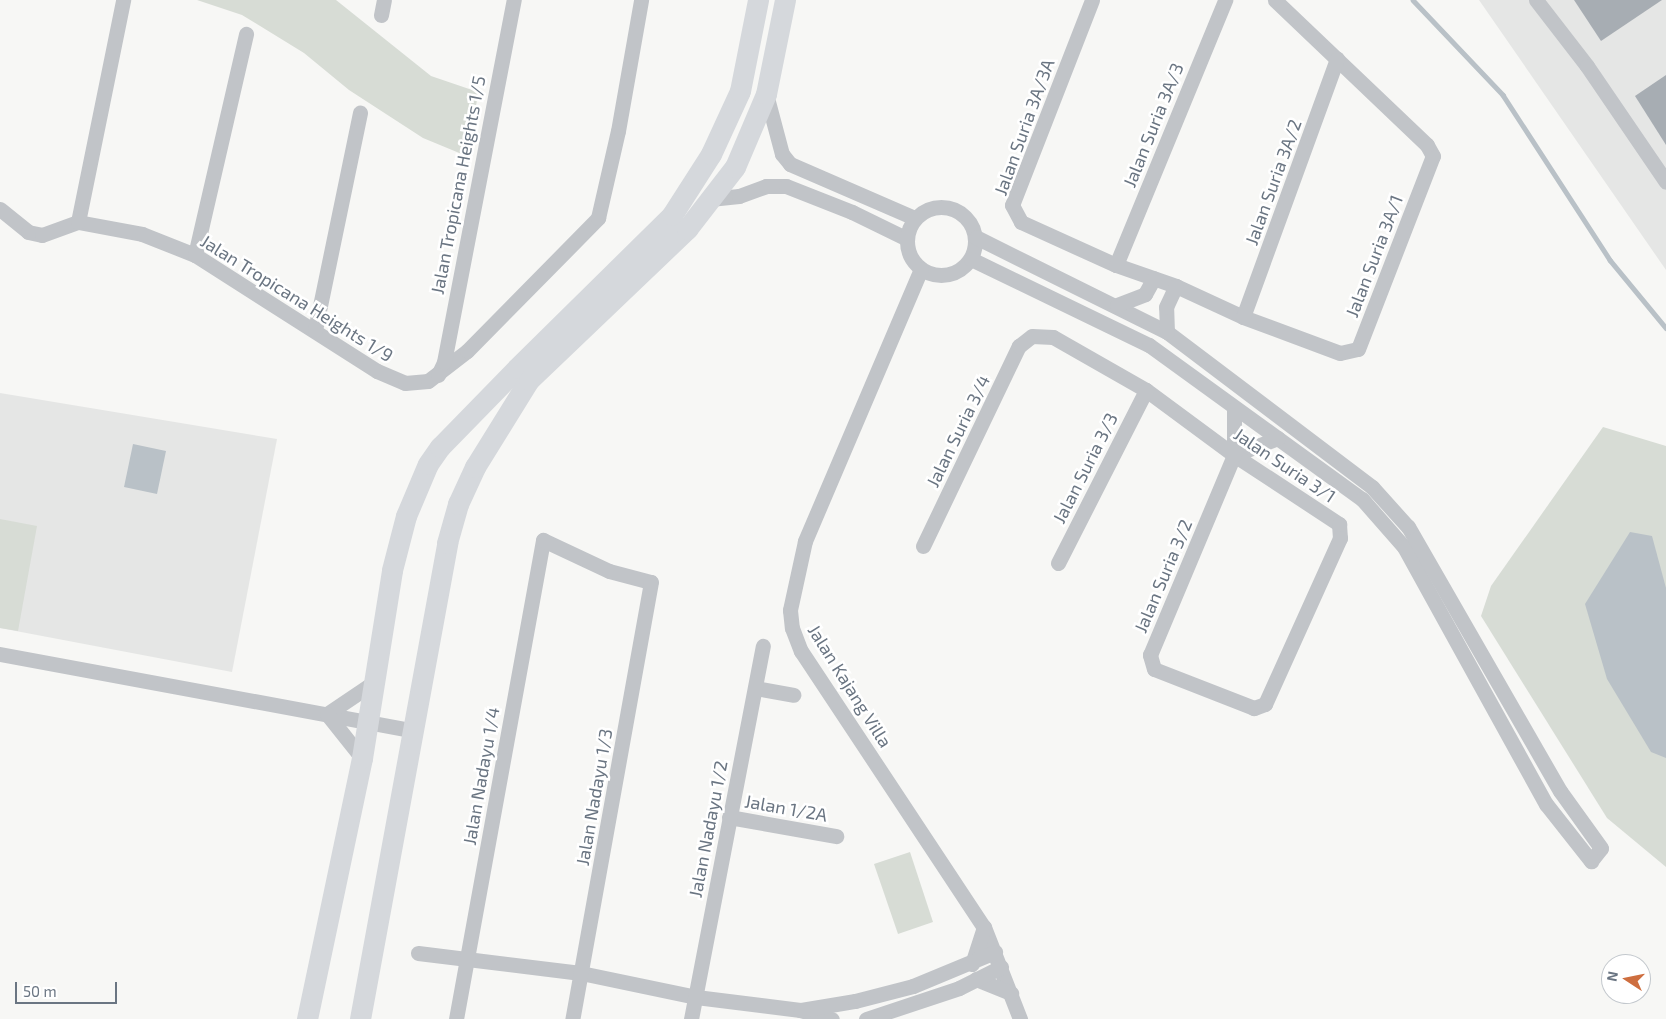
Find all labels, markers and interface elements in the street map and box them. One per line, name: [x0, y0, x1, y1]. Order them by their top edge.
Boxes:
street label: Jalan Suria 3A/3A: [989, 56, 1059, 198]
street label: Jalan Suria 3A/3: [1118, 60, 1188, 190]
street label: Jalan Tropicana Heights 1/5: [426, 74, 490, 296]
street label: Jalan Suria 3A/2: [1240, 116, 1306, 248]
street label: Jalan Suria 3A/1: [1341, 192, 1407, 320]
street label: Jalan Tropicana Heights 1/9: [197, 230, 397, 366]
street label: Jalan Suria 3/4: [922, 371, 994, 491]
street label: Jalan Suria 3/3: [1048, 409, 1122, 527]
street label: Jalan Suria 3/1: [1230, 423, 1340, 507]
street label: Jalan Suria 3/2: [1129, 516, 1197, 636]
street label: Jalan Kajang Villa: [803, 620, 897, 752]
street label: Jalan Nadayu 1/4: [458, 705, 504, 847]
street label: Jalan Nadayu 1/3: [571, 727, 617, 867]
street label: Jalan Nadayu 1/2: [684, 759, 732, 899]
street label: Jalan 1/2A: [743, 790, 829, 826]
north arrow: [1601, 954, 1651, 1004]
text: N: [1602, 970, 1621, 983]
scale bar: [18, 972, 120, 1004]
text: 50 m: [23, 982, 57, 1000]

